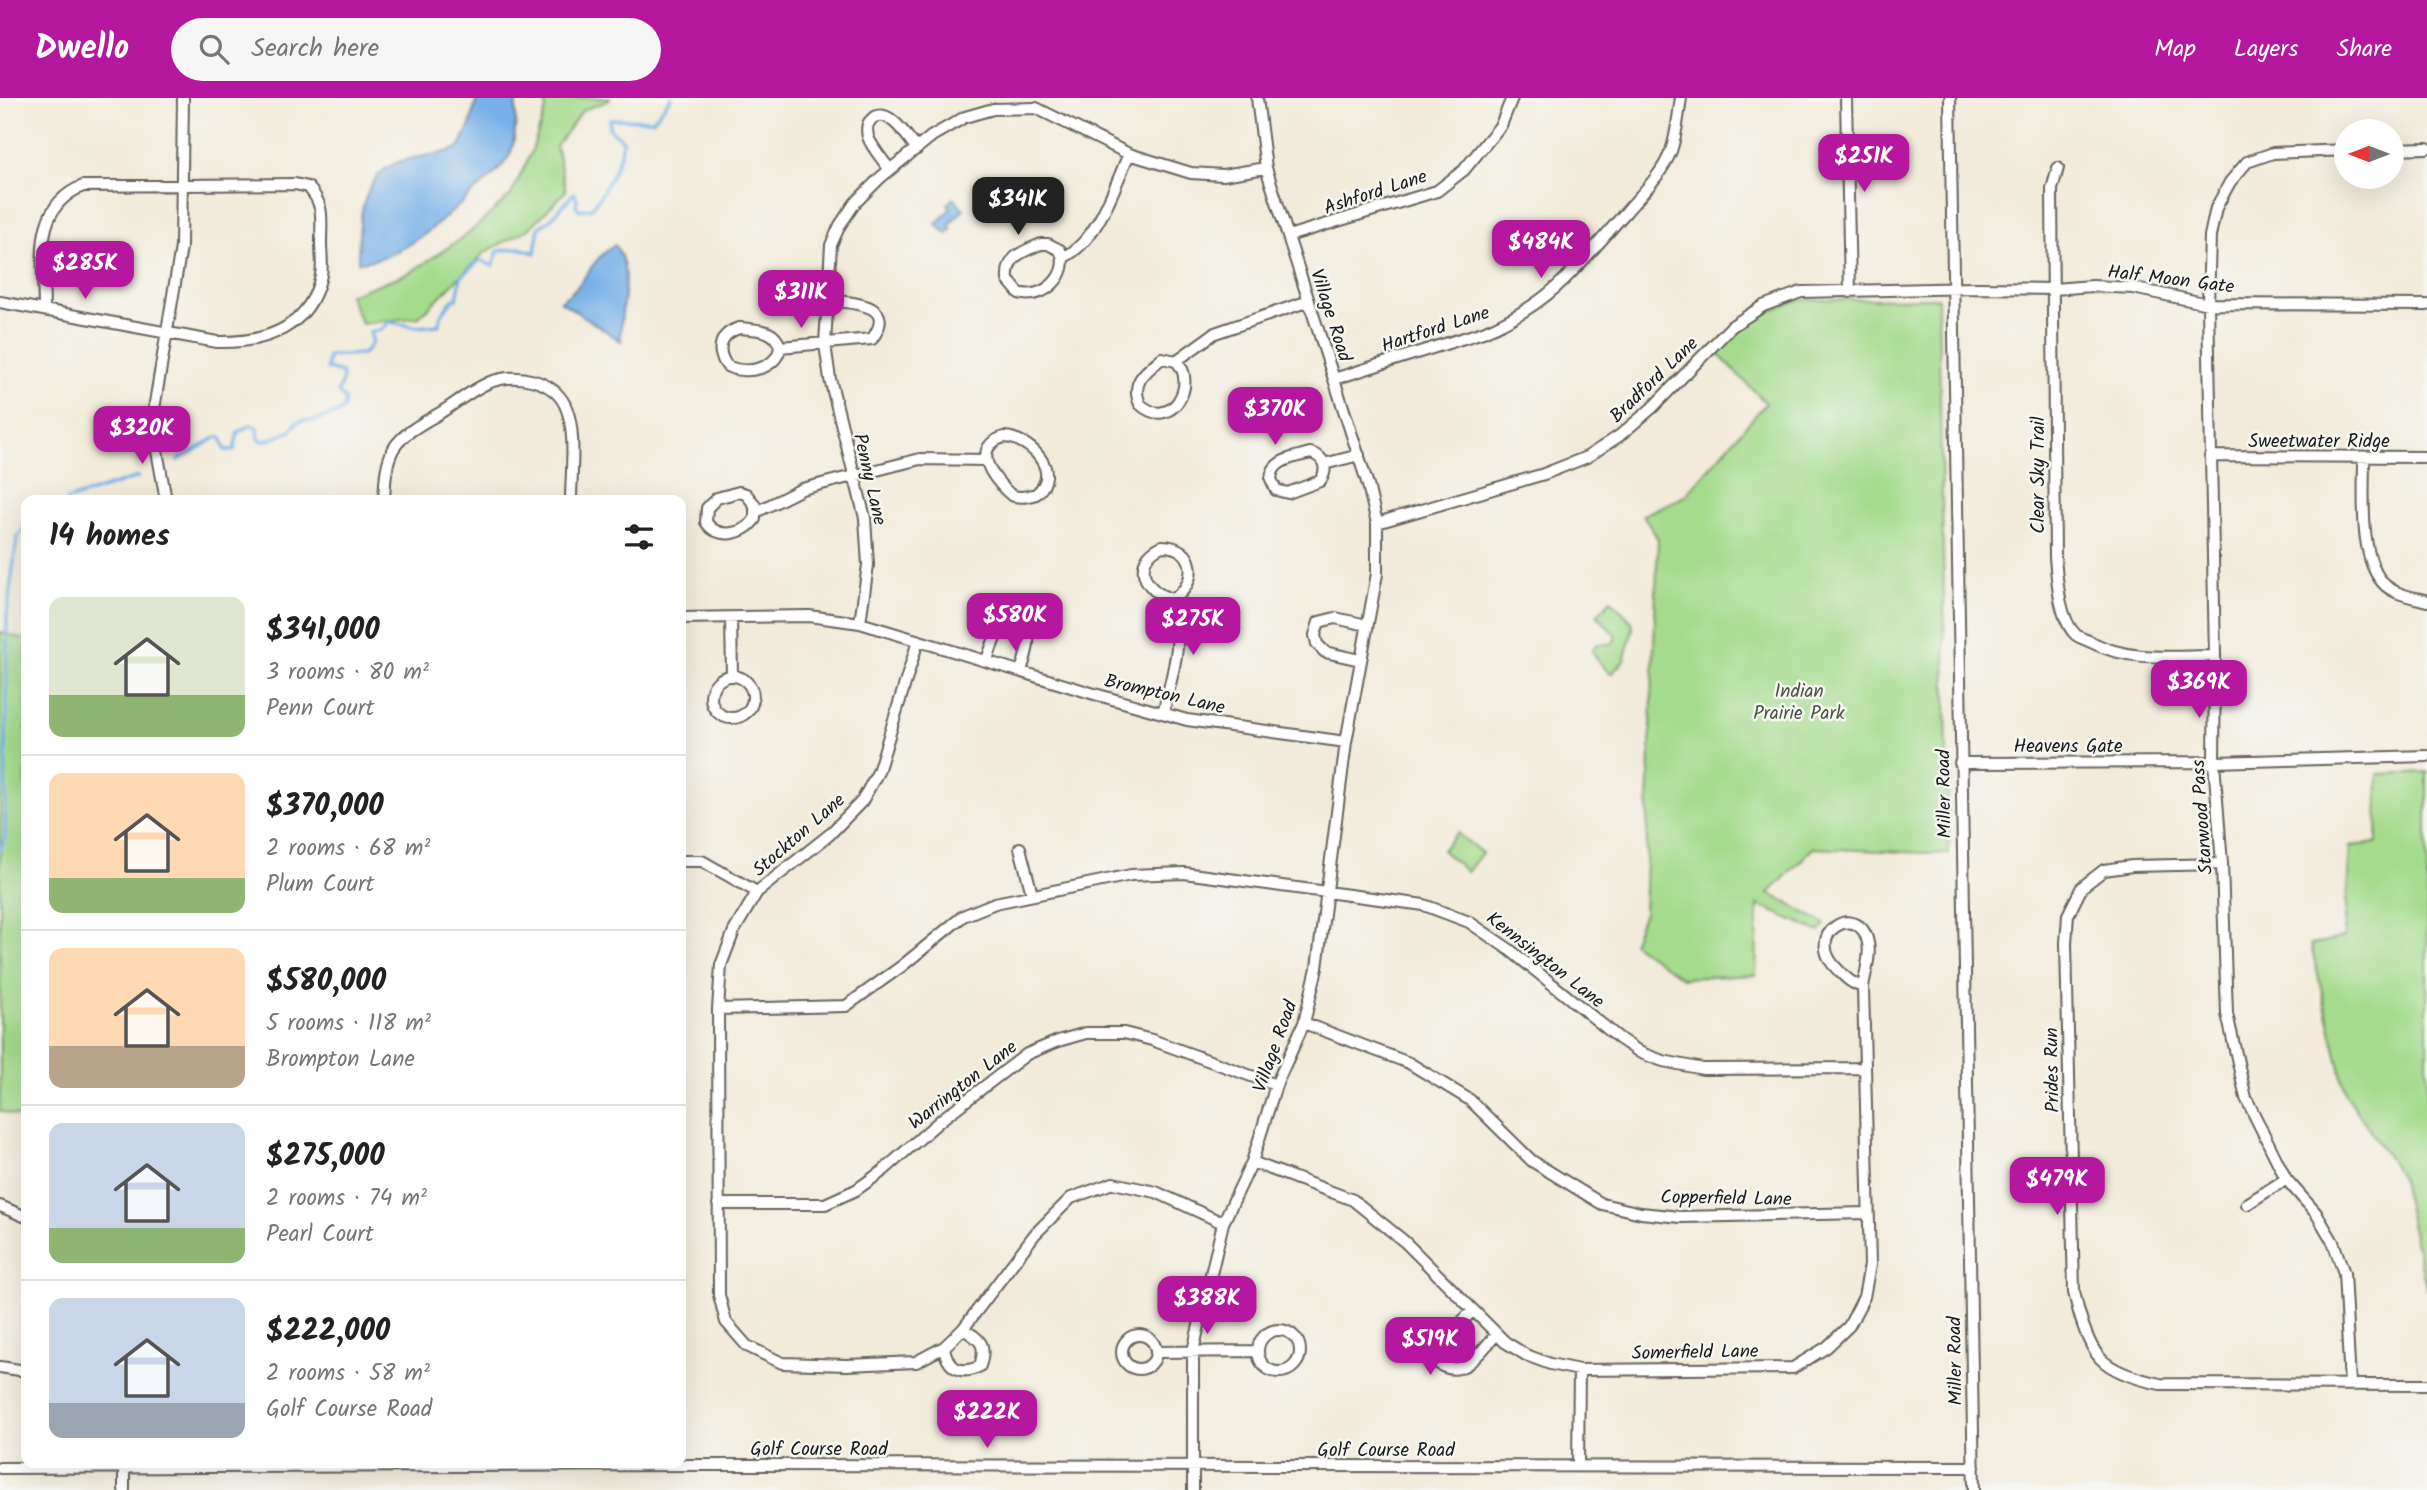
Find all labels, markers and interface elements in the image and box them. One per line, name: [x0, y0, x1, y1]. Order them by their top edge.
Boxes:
search box: [171, 18, 661, 81]
text: Dwello: [35, 23, 129, 76]
text: Search here: [251, 28, 379, 70]
icon: search: [195, 30, 233, 68]
text: Map: [2154, 30, 2196, 69]
text: Layers: [2234, 30, 2298, 69]
text: Share: [2336, 30, 2392, 69]
north arrow: [2334, 119, 2404, 189]
map controls: [2334, 119, 2404, 189]
pin: $251K: [1815, 134, 1913, 194]
text: $251K: [1834, 139, 1894, 175]
street label: Ashford Lane: [1320, 162, 1432, 224]
pin: $341K: [969, 178, 1067, 237]
text: $341K: [988, 182, 1048, 218]
pin: $484K: [1492, 220, 1590, 280]
text: $484K: [1508, 225, 1574, 261]
pin: $285K: [36, 242, 134, 301]
text: $285K: [52, 246, 118, 282]
street label: Half Moon Gate: [2106, 257, 2236, 303]
street label: Village Road: [1301, 265, 1359, 366]
pin: $311K: [752, 271, 850, 330]
text: $311K: [774, 275, 828, 311]
street label: Hartford Lane: [1378, 298, 1494, 362]
street label: Bradford Lane: [1603, 330, 1706, 431]
pin: $370K: [1226, 388, 1324, 447]
text: $370K: [1244, 392, 1306, 428]
pin: $320K: [93, 406, 191, 466]
text: $320K: [109, 411, 175, 447]
street label: Clear Sky Trail: [2024, 416, 2054, 534]
street label: Sweetwater Ridge: [2248, 427, 2390, 457]
street label: Penny Lane: [844, 430, 894, 529]
text: 14 homes: [49, 513, 170, 561]
icon: filters: [620, 518, 658, 556]
pin: $580K: [966, 594, 1064, 653]
text: $580K: [983, 598, 1047, 634]
pin: $275K: [1144, 598, 1242, 657]
text: $275K: [1161, 602, 1225, 638]
text: $341,000: [266, 607, 380, 655]
icon: home: [105, 625, 189, 709]
text: 3 rooms · 80 m²: [266, 655, 429, 691]
pin: $369K: [2150, 660, 2248, 720]
text: $369K: [2167, 665, 2231, 701]
street label: Brompton Lane: [1101, 667, 1228, 723]
park label: Indian Prairie Park: [1753, 677, 1845, 729]
text: Penn Court: [266, 691, 374, 727]
street label: Heavens Gate: [2013, 732, 2123, 762]
street label: Miller Road: [1929, 749, 1961, 839]
street label: Starwood Pass: [2184, 758, 2222, 875]
text: $370,000: [266, 783, 384, 831]
street label: Stockton Lane: [746, 786, 853, 885]
icon: home: [105, 801, 189, 885]
text: 2 rooms · 68 m²: [266, 831, 430, 867]
text: Plum Court: [266, 867, 375, 903]
street label: Kennsington Lane: [1479, 905, 1611, 1017]
text: $580,000: [266, 958, 386, 1006]
icon: home: [105, 976, 189, 1060]
street label: Village Road: [1245, 996, 1307, 1097]
text: 5 rooms · 118 m²: [266, 1006, 431, 1042]
street label: Prides Run: [2037, 1027, 2069, 1113]
street label: Warrington Lane: [902, 1033, 1025, 1138]
text: Brompton Lane: [266, 1042, 415, 1078]
text: $275,000: [266, 1133, 385, 1181]
icon: home: [105, 1151, 189, 1235]
pin: $479K: [2008, 1158, 2106, 1217]
text: $479K: [2026, 1162, 2088, 1198]
text: 2 rooms · 74 m²: [266, 1181, 427, 1217]
street label: Copperfield Lane: [1660, 1183, 1792, 1215]
text: Pearl Court: [266, 1217, 374, 1253]
pin: $388K: [1158, 1276, 1256, 1336]
text: $388K: [1173, 1281, 1241, 1317]
text: $222,000: [266, 1308, 390, 1356]
street label: Miller Road: [1940, 1316, 1972, 1406]
pin: $519K: [1381, 1318, 1479, 1377]
text: $519K: [1401, 1322, 1459, 1358]
icon: home: [105, 1326, 189, 1410]
street label: Somerfield Lane: [1631, 1337, 1759, 1369]
text: 2 rooms · 58 m²: [266, 1356, 430, 1392]
pin: $222K: [938, 1390, 1036, 1450]
text: Golf Course Road: [266, 1392, 432, 1428]
text: $222K: [953, 1395, 1021, 1431]
street label: Golf Course Road: [750, 1435, 888, 1465]
street label: Golf Course Road: [1317, 1436, 1455, 1466]

